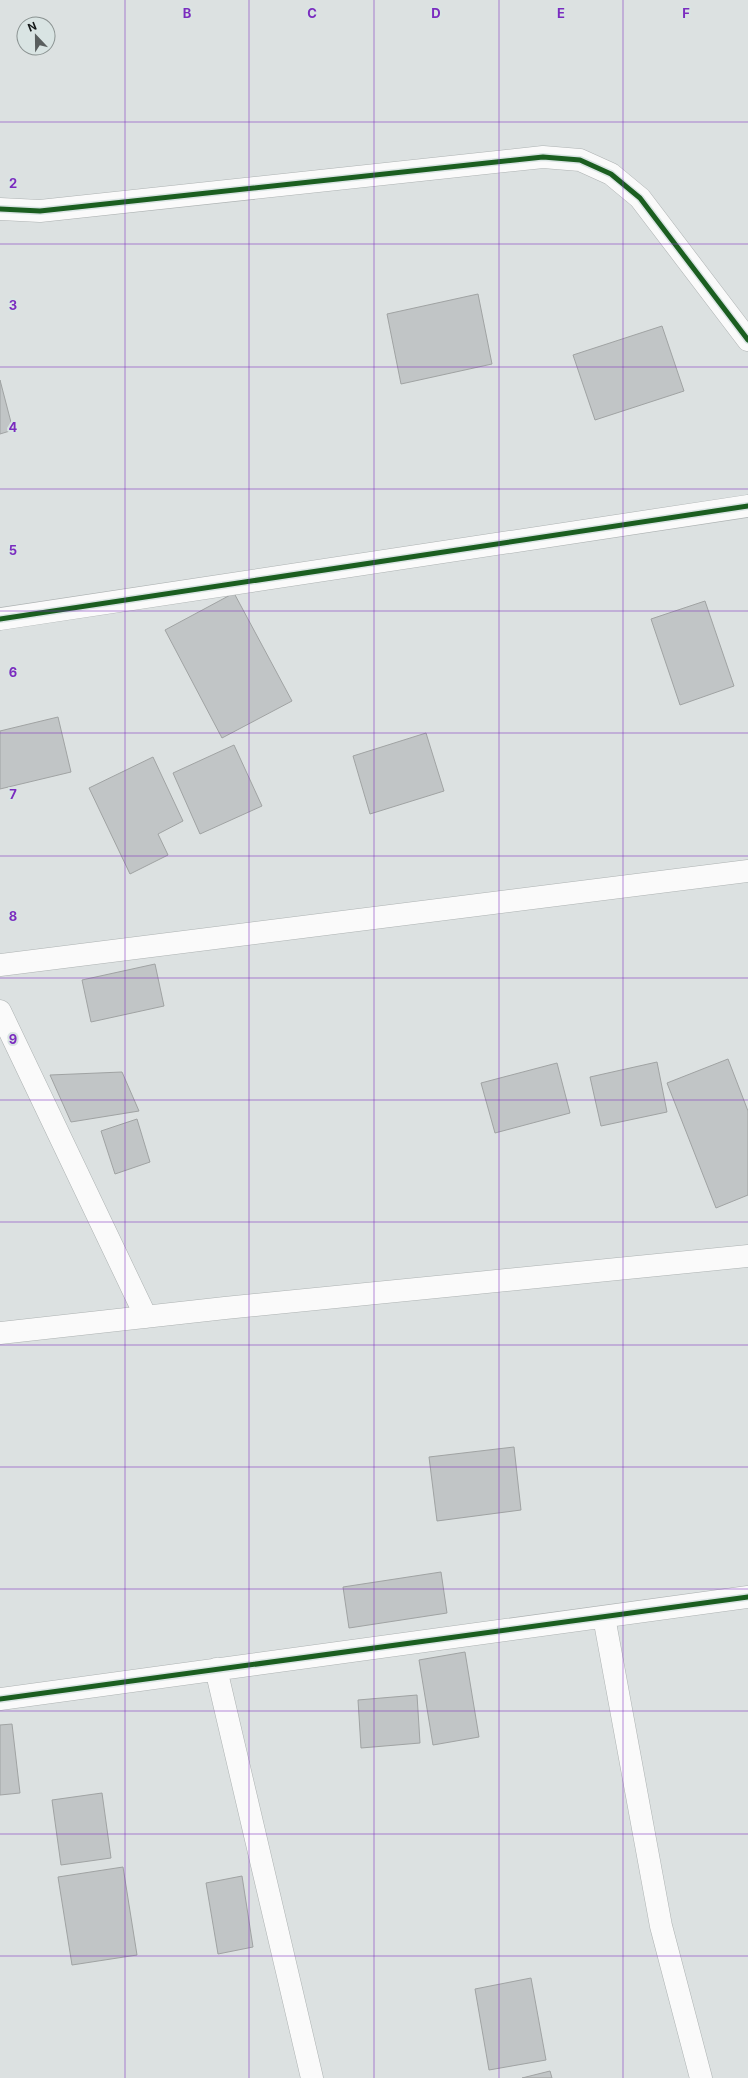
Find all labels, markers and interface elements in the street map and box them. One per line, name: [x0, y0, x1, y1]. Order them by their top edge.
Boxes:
text: B: [183, 5, 192, 21]
text: C: [307, 5, 317, 21]
text: D: [431, 5, 441, 21]
text: E: [557, 5, 565, 21]
text: F: [682, 5, 690, 21]
north arrow: [16, 16, 56, 56]
text: N: [26, 19, 39, 35]
text: 2: [9, 175, 17, 191]
text: 3: [9, 297, 17, 313]
text: 4: [9, 419, 18, 435]
text: 5: [9, 542, 17, 558]
text: 6: [9, 664, 17, 680]
text: 7: [9, 786, 17, 802]
text: 8: [9, 908, 17, 924]
text: 9: [9, 1031, 17, 1047]

